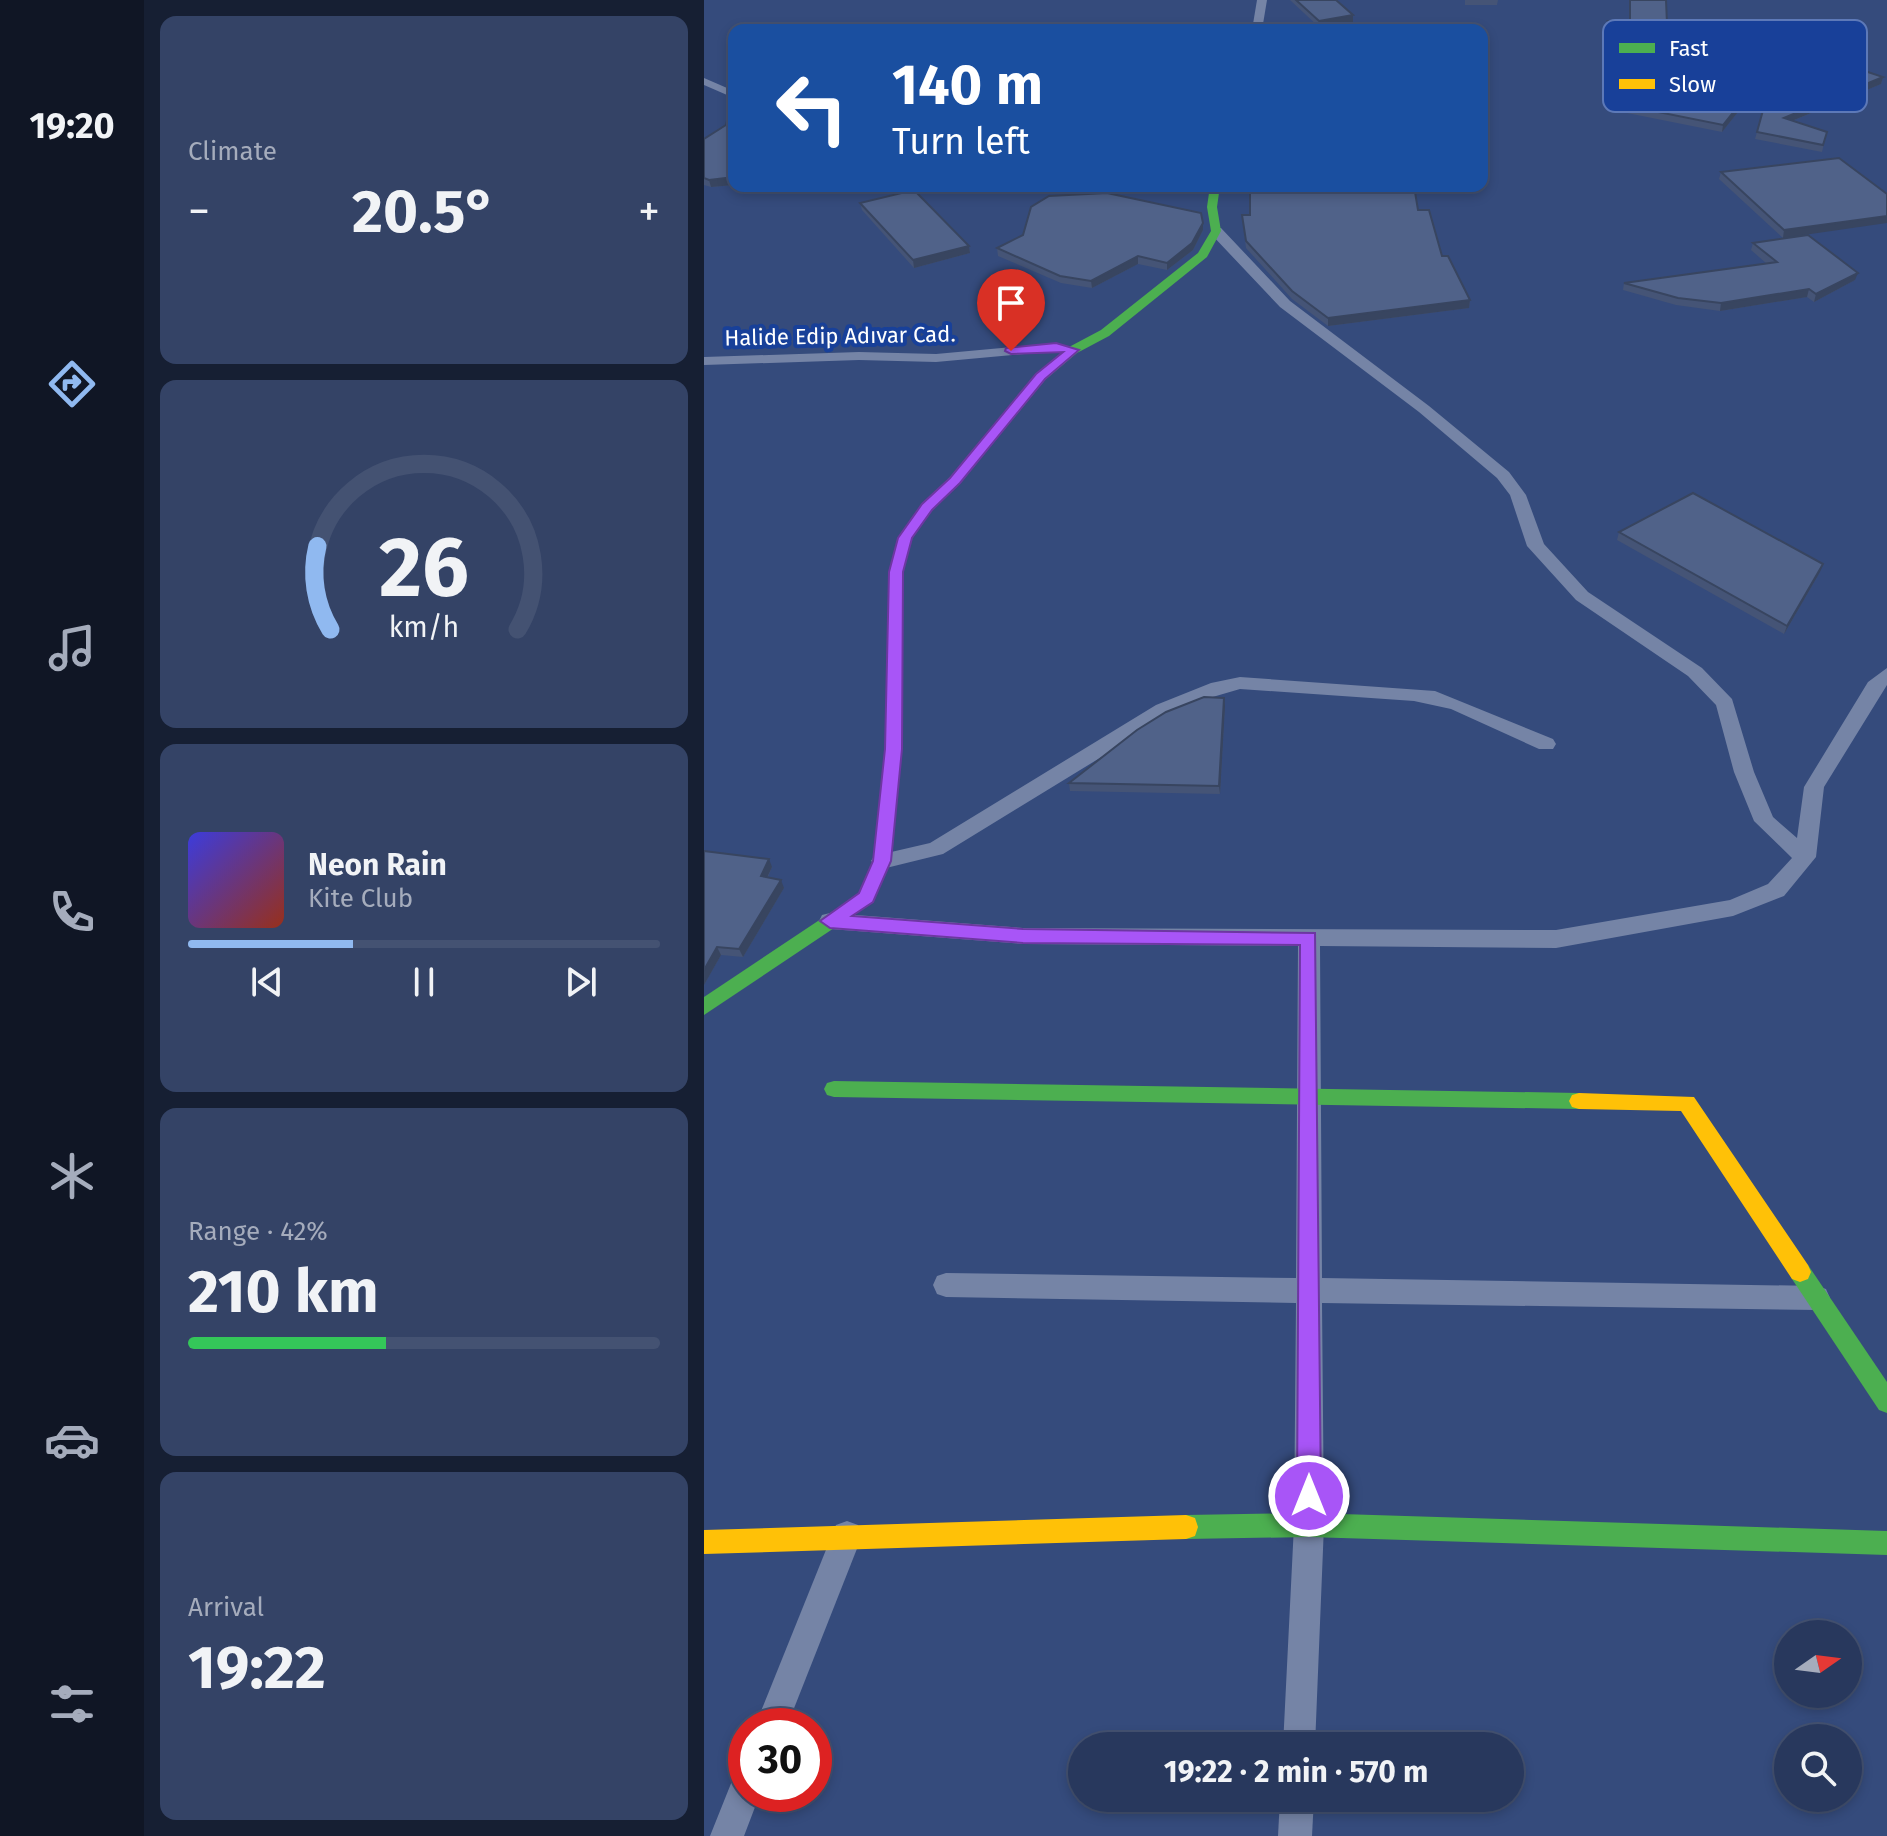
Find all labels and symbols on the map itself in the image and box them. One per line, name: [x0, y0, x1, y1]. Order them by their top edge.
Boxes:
legend: [1603, 20, 1867, 112]
text: Fast: [1669, 35, 1709, 62]
text: Slow: [1669, 71, 1716, 98]
pin: [977, 269, 1045, 351]
street label: Halide Edip Adıvar Cad.: [724, 320, 956, 352]
position arrow: [1267, 1454, 1351, 1538]
north arrow: [1774, 1620, 1862, 1708]
speed limit sign: 30: [728, 1708, 832, 1812]

